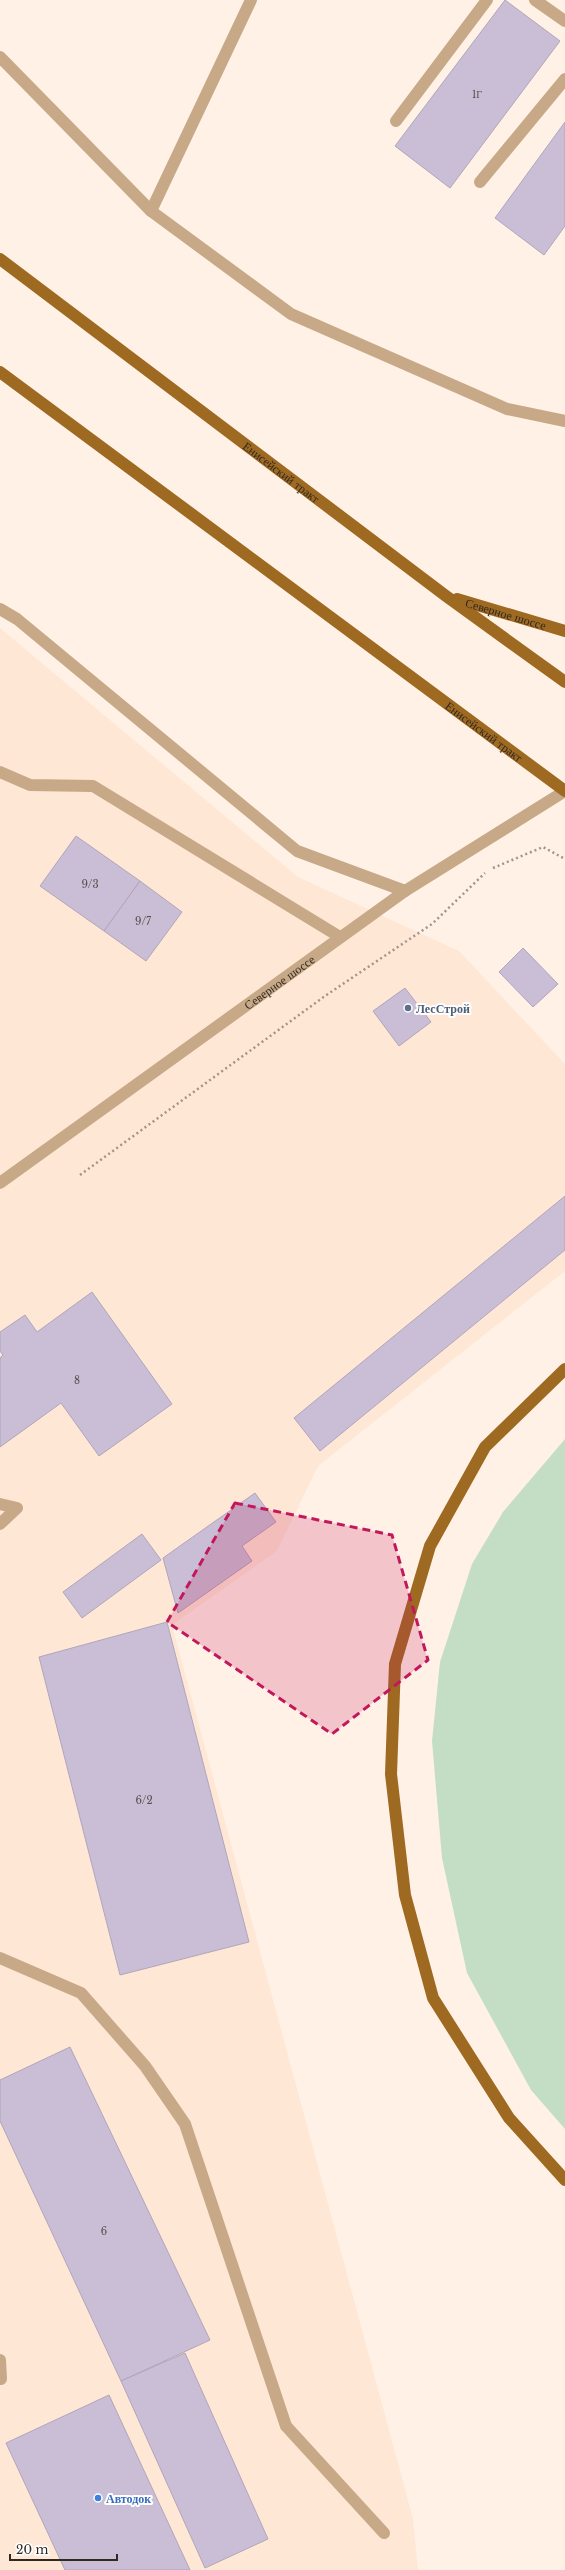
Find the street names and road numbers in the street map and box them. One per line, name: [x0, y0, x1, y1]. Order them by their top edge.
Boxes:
street label: Енисейский тракт: [240, 438, 324, 506]
street label: Северное шоссе: [464, 594, 548, 633]
street label: Енисейский тракт: [443, 698, 527, 765]
street label: Северное шоссе: [241, 951, 317, 1012]

